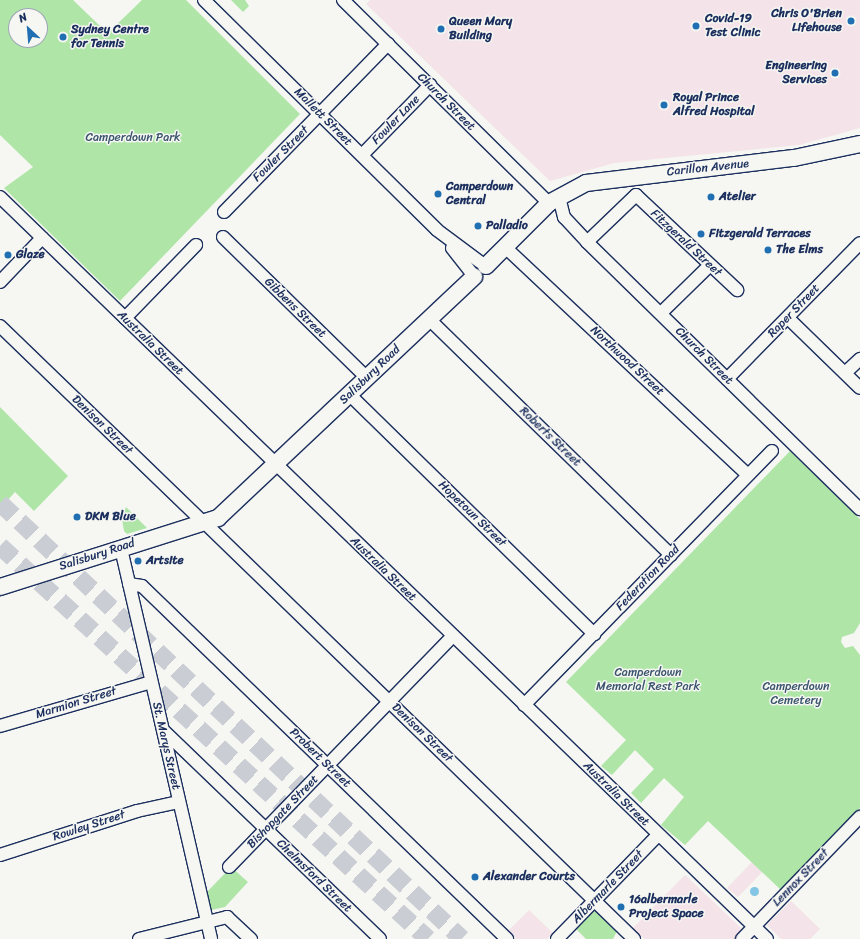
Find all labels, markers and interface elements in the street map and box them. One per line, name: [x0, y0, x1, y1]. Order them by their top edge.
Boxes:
text: N: [15, 7, 31, 28]
place label: Chris O'Brien Lifehouse: [771, 7, 842, 35]
north arrow: [8, 8, 48, 48]
place label: Covid-19 Test Clinic: [705, 12, 761, 40]
place label: Queen Mary Building: [449, 15, 512, 43]
marker: Chris O'Brien Lifehouse: [845, 15, 857, 27]
marker: Covid-19 Test Clinic: [690, 20, 702, 32]
place label: Sydney Centre for Tennis: [71, 23, 150, 51]
marker: Queen Mary Building: [436, 24, 446, 34]
marker: Sydney Centre for Tennis: [58, 32, 68, 42]
place label: Engineering Services: [765, 59, 827, 87]
marker: Engineering Services: [830, 68, 840, 78]
street label: Church Street: [414, 70, 478, 134]
street label: Mallett Street: [291, 85, 355, 149]
place label: Royal Prince Alfred Hospital: [673, 91, 754, 119]
street label: Fowler Lane: [369, 92, 423, 148]
marker: Royal Prince Alfred Hospital: [658, 99, 670, 111]
street label: Fowler Street: [250, 123, 312, 185]
park label: Camperdown Park: [86, 131, 180, 145]
street label: Carillon Avenue: [666, 157, 750, 179]
place label: Camperdown Central: [446, 180, 513, 208]
marker: Camperdown Central: [433, 189, 443, 199]
place label: Atelier: [719, 190, 756, 204]
marker: Atelier: [706, 192, 716, 202]
street label: Fitzgerald Street: [648, 206, 724, 280]
place label: Palladio: [486, 219, 528, 233]
marker: Palladio: [473, 221, 483, 231]
place label: Fitzgerald Terraces: [709, 227, 811, 241]
marker: Fitzgerald Terraces: [696, 229, 706, 239]
place label: The Elms: [776, 243, 822, 257]
marker: The Elms: [763, 245, 773, 255]
place label: Glaze: [16, 248, 45, 262]
marker: Glaze: [3, 250, 13, 260]
street label: Gibbens Street: [261, 275, 329, 341]
street label: Raper Street: [765, 281, 823, 341]
street label: Australia Street: [114, 308, 186, 378]
street label: Northwood Street: [587, 323, 667, 399]
street label: Church Street: [672, 324, 736, 388]
street label: Salisbury Road: [337, 343, 403, 407]
street label: Denison Street: [69, 392, 135, 458]
street label: Roberts Street: [516, 404, 584, 470]
street label: Hopetoun Street: [435, 478, 509, 550]
place label: DKM Blue: [85, 510, 136, 524]
marker: DKM Blue: [72, 512, 82, 522]
street label: Australia Street: [347, 534, 419, 604]
street label: Salisbury Road: [57, 536, 137, 574]
street label: Federation Road: [613, 542, 683, 614]
place label: Artsite: [146, 554, 184, 568]
marker: Artsite: [133, 556, 143, 566]
park label: Camperdown Memorial Rest Park: [596, 666, 700, 694]
park label: Camperdown Cemetery: [762, 680, 830, 708]
street label: Marmion Street: [34, 684, 118, 722]
street label: Denison Street: [389, 700, 455, 766]
street label: St. Marys Street: [149, 701, 183, 791]
street label: Probert Street: [287, 725, 353, 791]
street label: Australia Street: [580, 759, 652, 829]
street label: Bishopgate Street: [244, 772, 322, 852]
street label: Rowley Street: [51, 808, 127, 844]
street label: Chelmsford Street: [274, 837, 354, 915]
street label: Lennox Street: [770, 846, 832, 910]
street label: Albermarle Street: [569, 847, 647, 927]
place label: Alexander Courts: [483, 870, 574, 884]
marker: Alexander Courts: [470, 872, 480, 882]
place label: 16albermarle Project Space: [629, 893, 704, 921]
marker: 16albermarle Project Space: [616, 902, 626, 912]

